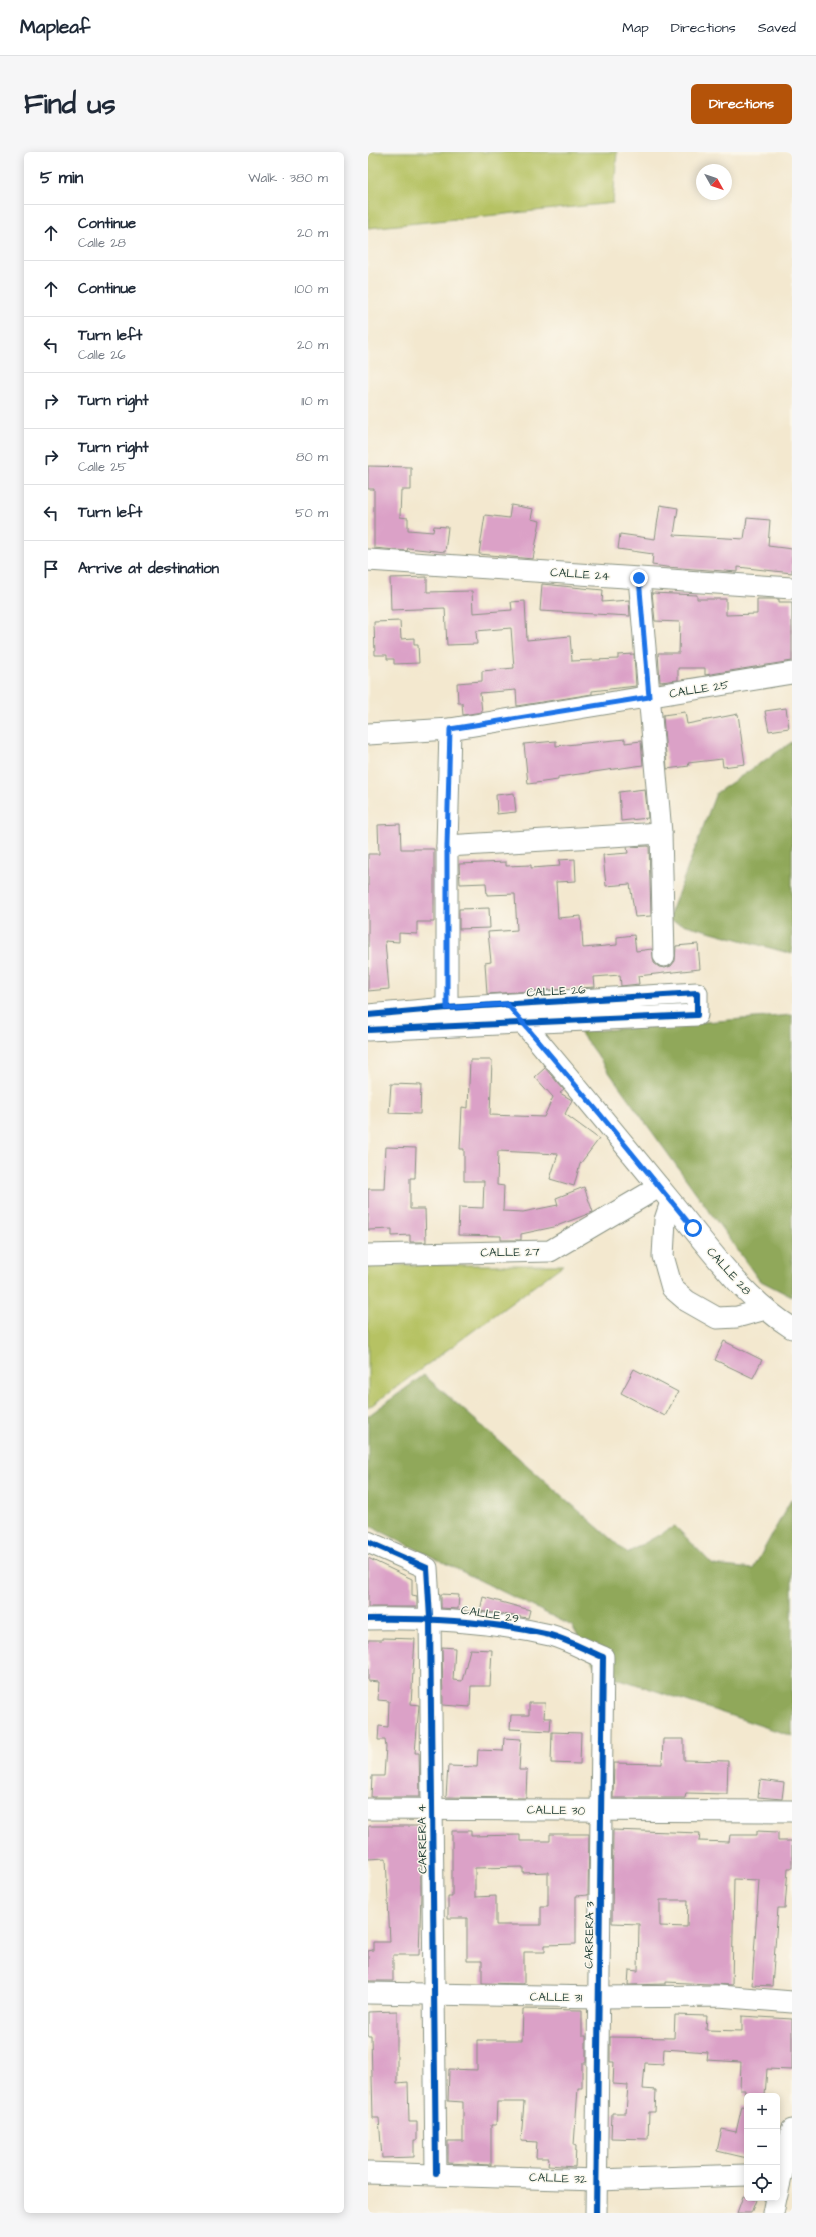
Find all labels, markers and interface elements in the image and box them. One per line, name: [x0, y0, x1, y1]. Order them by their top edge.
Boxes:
text: Mapleaf: [20, 14, 90, 41]
text: Map: [622, 18, 649, 38]
text: Directions: [671, 18, 736, 38]
text: Saved: [758, 18, 796, 38]
button: Directions: [691, 84, 792, 124]
text: Find us: [24, 85, 115, 124]
north arrow: [696, 164, 732, 200]
text: 5 min: [40, 166, 83, 190]
text: Walk · 380 m: [248, 169, 328, 187]
text: Continue: [78, 213, 136, 234]
icon: ahead: [40, 222, 62, 244]
text: 20 m: [297, 224, 328, 242]
text: Calle 28: [78, 234, 126, 252]
icon: ahead: [40, 278, 62, 300]
text: Continue: [78, 278, 136, 299]
text: 100 m: [295, 280, 328, 298]
text: Turn left: [78, 325, 142, 346]
icon: left: [40, 334, 62, 356]
text: 20 m: [297, 336, 328, 354]
text: Calle 26: [78, 346, 126, 364]
icon: right: [40, 390, 62, 412]
text: Turn right: [78, 390, 149, 411]
text: 110 m: [301, 392, 328, 410]
text: Turn right: [78, 437, 149, 458]
icon: right: [40, 446, 62, 468]
text: 80 m: [296, 448, 328, 466]
text: Calle 25: [78, 458, 127, 476]
icon: left: [40, 502, 62, 524]
text: Turn left: [78, 502, 142, 523]
text: 50 m: [295, 504, 328, 522]
icon: arrive: [40, 558, 62, 580]
text: Arrive at destination: [78, 558, 219, 579]
street label: CALLE 24: [550, 564, 610, 585]
route end: [630, 569, 648, 587]
street label: CALLE 25: [668, 676, 731, 703]
street label: CALLE 26: [526, 981, 586, 1002]
route start: [684, 1219, 702, 1237]
street label: CALLE 27: [480, 1243, 540, 1262]
street label: CALLE 28: [702, 1244, 755, 1299]
street label: CALLE 29: [460, 1602, 520, 1627]
street label: CALLE 30: [527, 1801, 586, 1820]
street label: CARRERA 4: [413, 1804, 432, 1874]
street label: CARRERA 3: [580, 1901, 599, 1969]
street label: CALLE 31: [530, 1989, 583, 2006]
map controls: [744, 2093, 780, 2201]
button: +: [744, 2093, 780, 2129]
button: −: [744, 2129, 780, 2165]
button: locate: [744, 2165, 780, 2201]
street label: CALLE 32: [529, 2169, 587, 2188]

